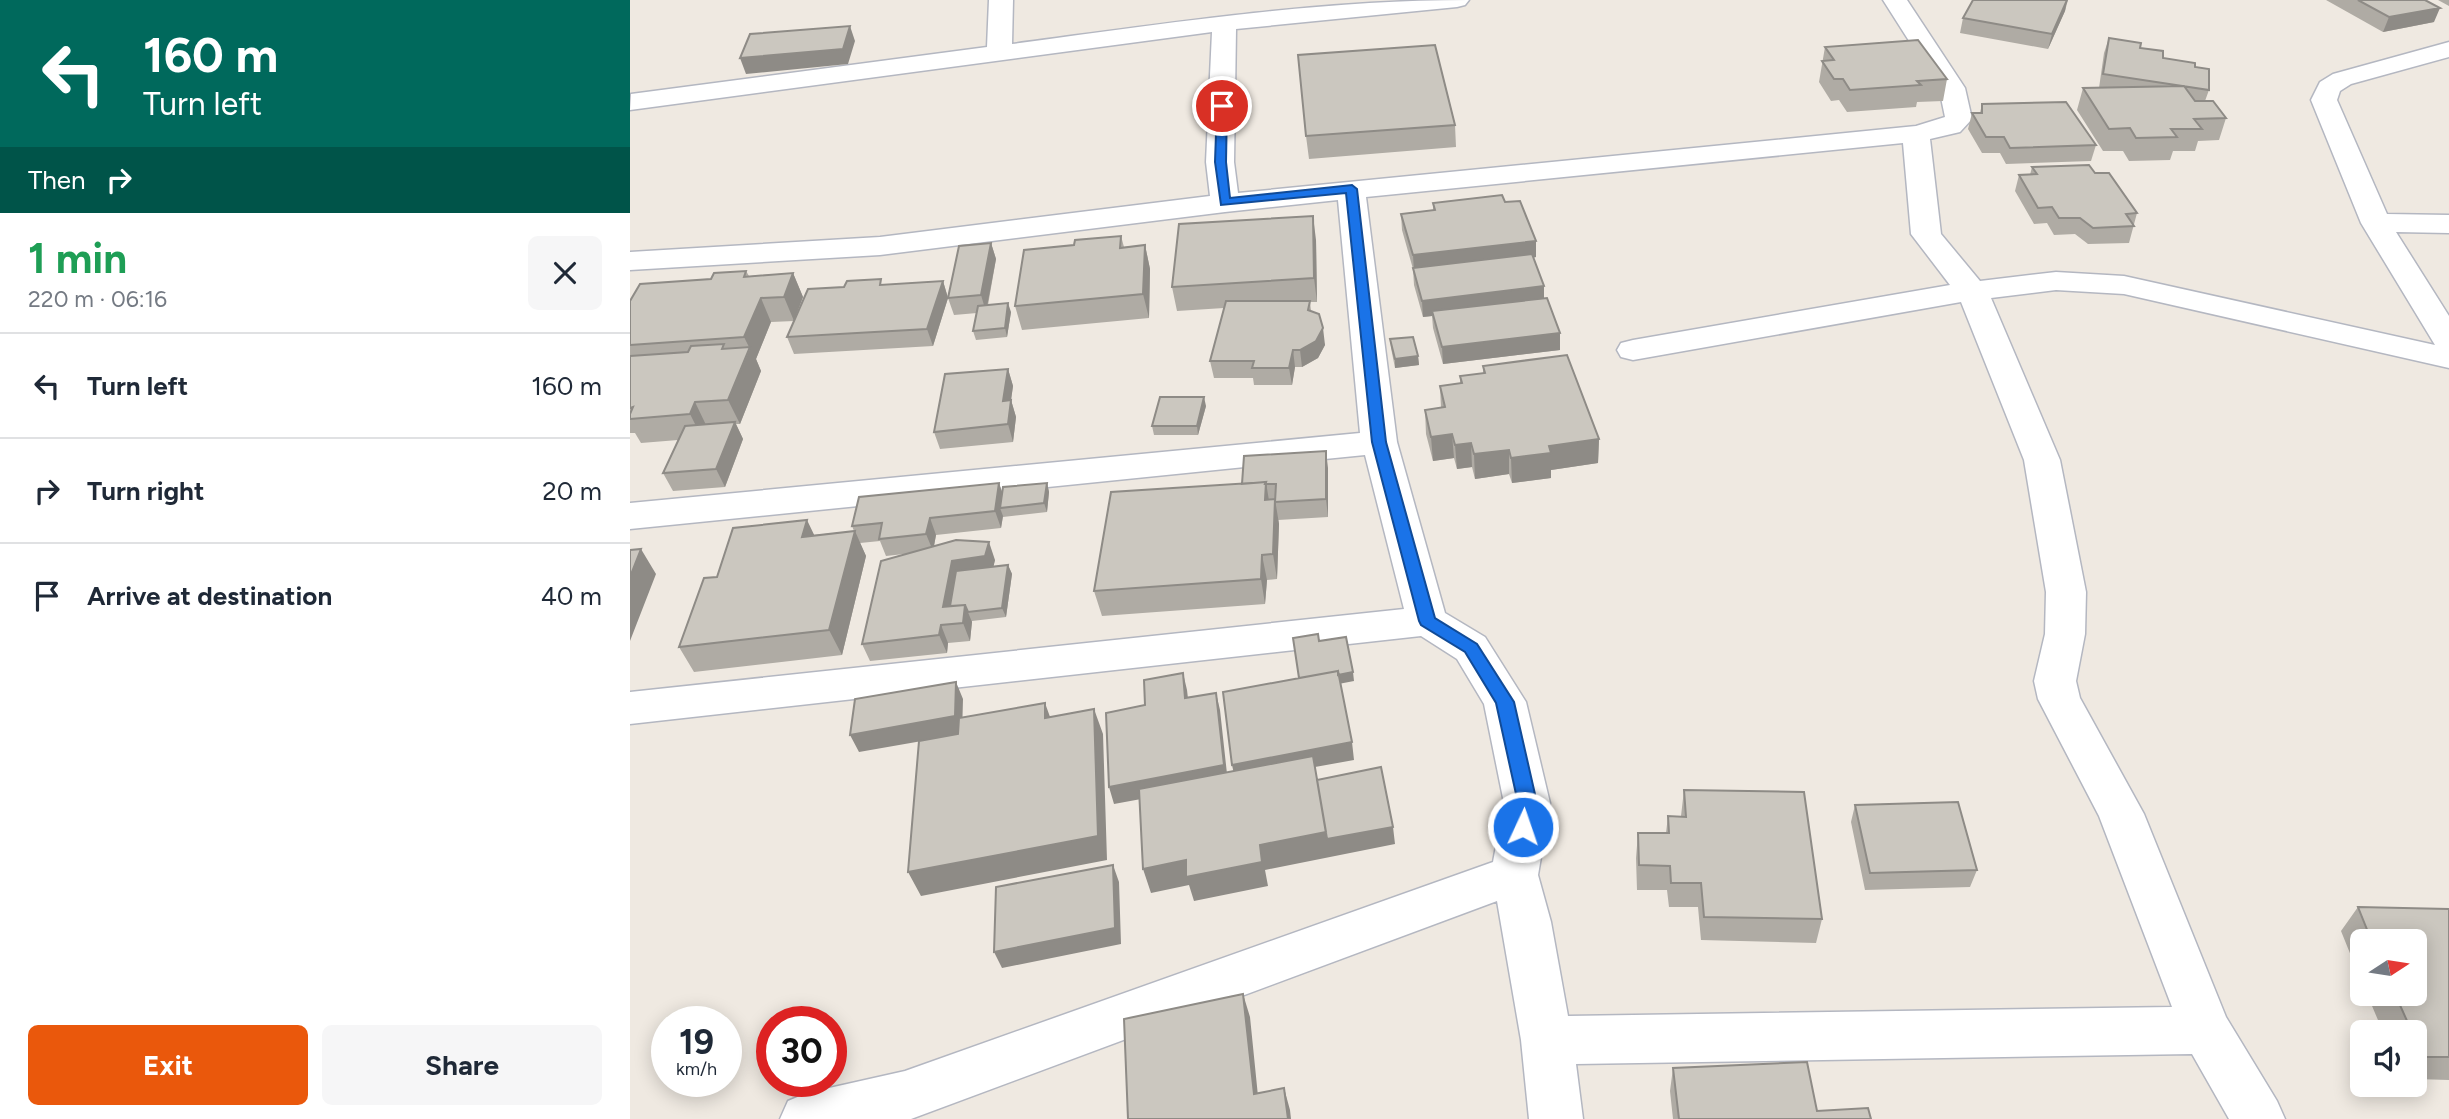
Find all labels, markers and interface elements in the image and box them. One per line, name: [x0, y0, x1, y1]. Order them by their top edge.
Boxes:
text: 160 m: [143, 25, 278, 84]
icon: left: [28, 28, 119, 119]
pin: [1192, 76, 1252, 136]
text: Turn left: [143, 85, 262, 123]
icon: arrive: [1203, 87, 1241, 125]
icon: right: [100, 161, 138, 199]
text: Then: [28, 164, 86, 196]
text: 1 min: [28, 233, 127, 284]
button: close: [528, 236, 602, 310]
text: 220 m · 06:16: [28, 285, 167, 313]
icon: left: [28, 367, 66, 405]
text: Turn left: [87, 370, 188, 402]
text: 160 m: [531, 370, 602, 402]
icon: right: [28, 472, 66, 510]
text: Turn right: [87, 475, 204, 507]
text: 20 m: [542, 475, 602, 507]
icon: arrive: [28, 577, 66, 615]
text: Arrive at destination: [87, 580, 332, 612]
text: 40 m: [541, 580, 602, 612]
position arrow: [1486, 790, 1560, 864]
north arrow: [2350, 929, 2427, 1006]
map controls: [2350, 929, 2427, 1097]
speed limit sign: 30: [756, 1006, 847, 1097]
button: sound: [2350, 1020, 2427, 1097]
text: 19: [679, 1021, 714, 1063]
button: Exit: [28, 1025, 308, 1105]
button: Share: [322, 1025, 602, 1105]
text: km/h: [676, 1058, 717, 1080]

